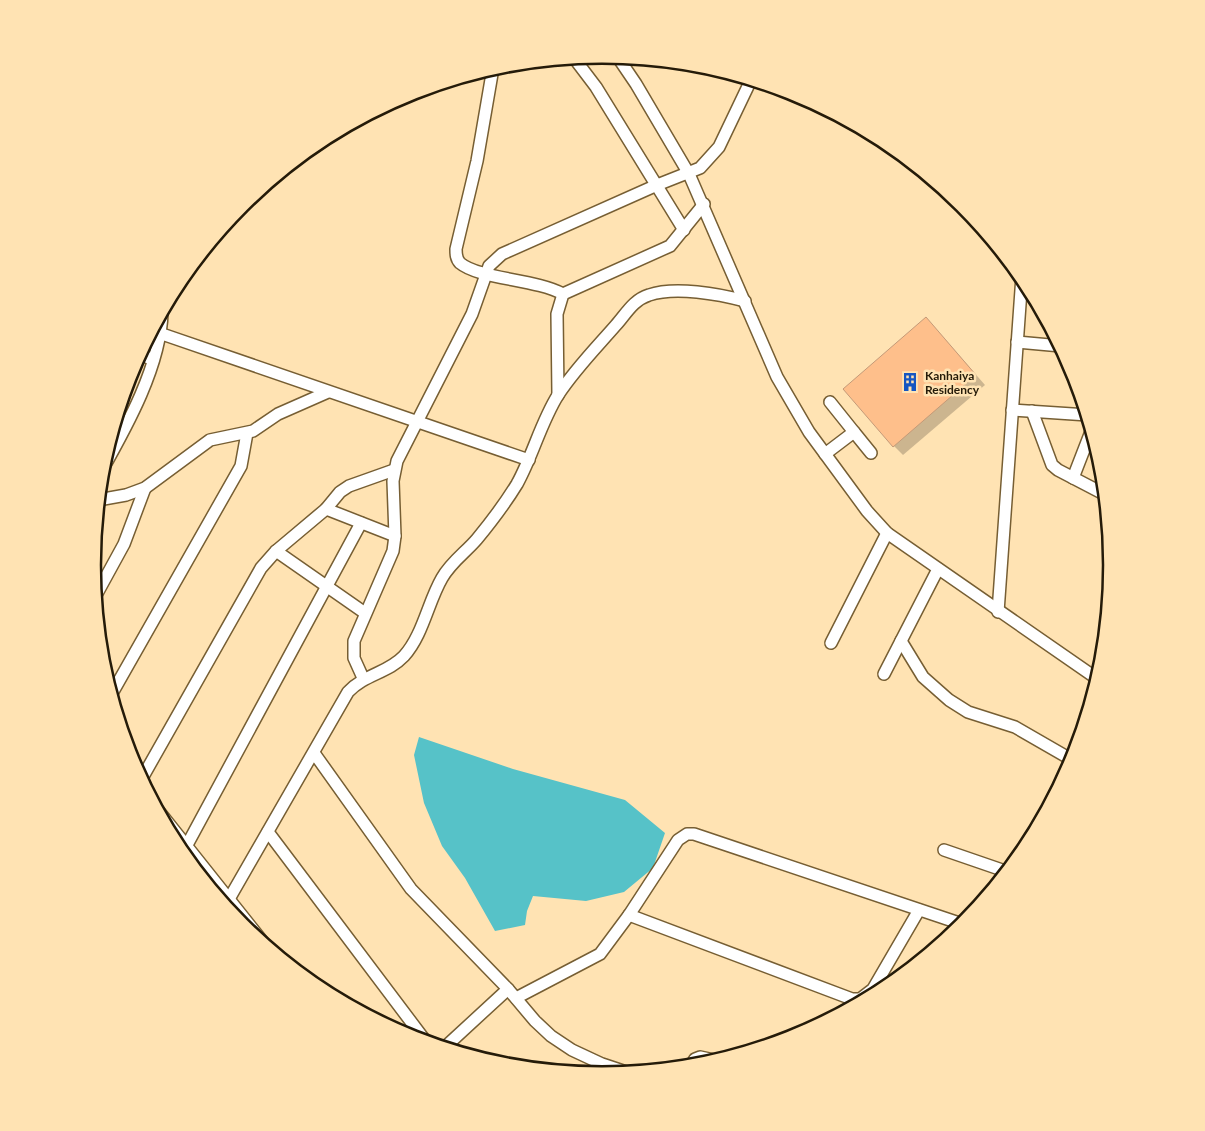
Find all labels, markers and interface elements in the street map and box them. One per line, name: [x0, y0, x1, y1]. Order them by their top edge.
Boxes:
place label: Kanhaiya Residency: [925, 368, 980, 397]
building icon: Kanhaiya Residency: [899, 371, 921, 393]

